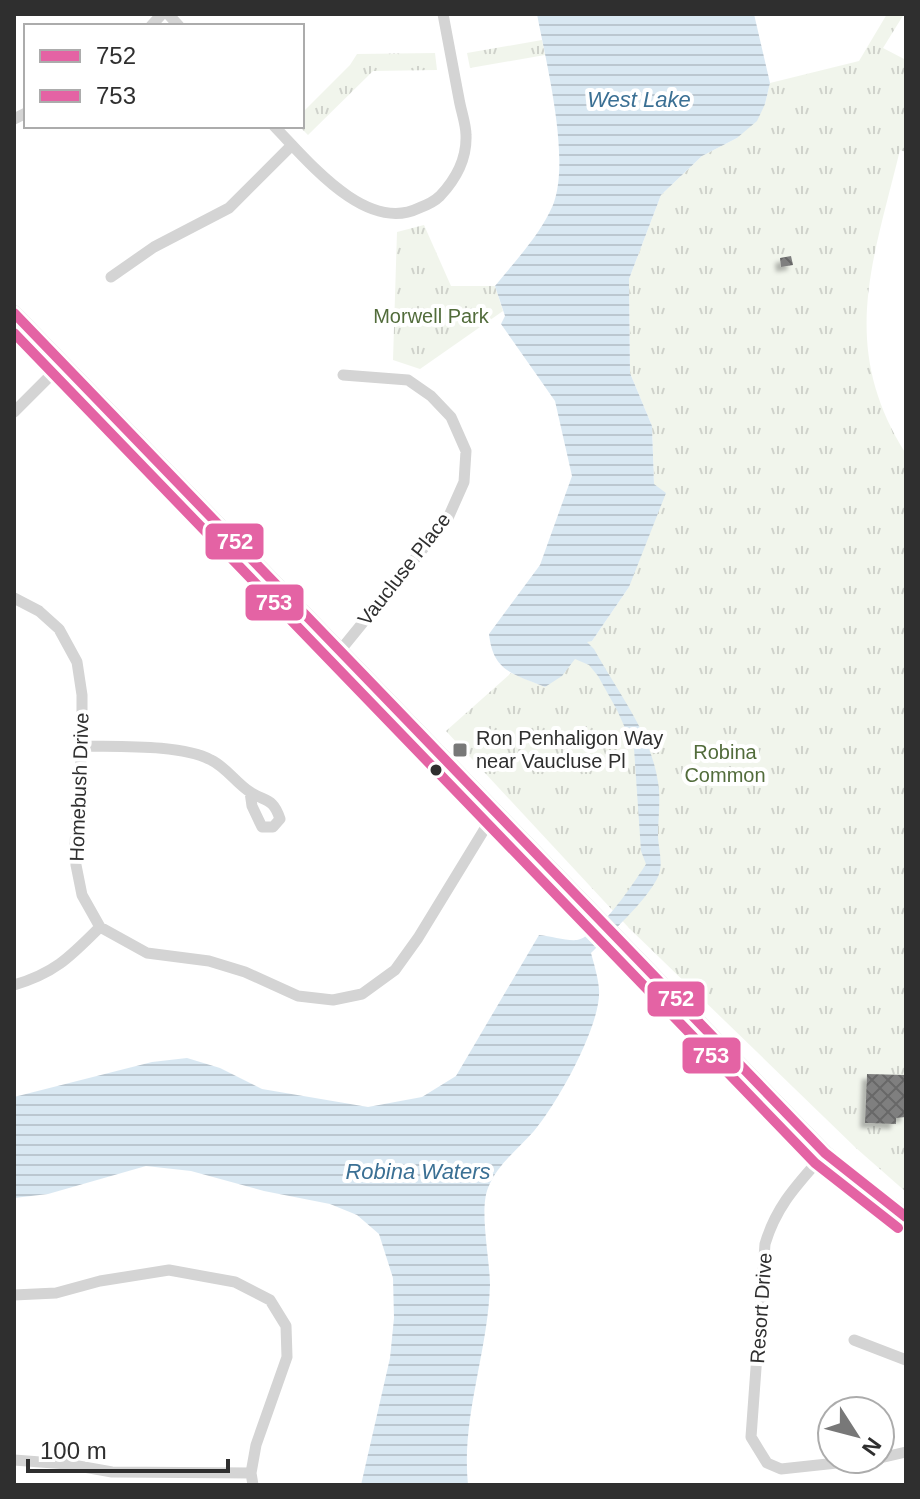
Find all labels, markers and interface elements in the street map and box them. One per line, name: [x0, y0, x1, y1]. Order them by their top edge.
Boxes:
legend: [24, 24, 304, 128]
text: 752: [96, 42, 136, 69]
text: 753: [96, 82, 136, 109]
water label: West Lake: [587, 87, 691, 112]
park label: Morwell Park: [373, 305, 490, 327]
street label: Vaucluse Place: [353, 508, 455, 630]
line badge: 752: [204, 522, 265, 561]
text: 752: [217, 529, 253, 554]
line badge: 753: [244, 583, 305, 622]
text: 753: [256, 590, 292, 615]
street label: Homebush Drive: [65, 712, 93, 862]
place label: Ron Penhaligon Way near Vaucluse Pl: [476, 727, 663, 772]
marker: Ron Penhaligon Way near Vaucluse Pl: [451, 741, 469, 759]
park label: Robina Common: [684, 741, 766, 786]
unlabelled marker: [428, 762, 444, 778]
line badge: 752: [646, 980, 706, 1018]
text: 752: [658, 986, 694, 1011]
line badge: 753: [681, 1036, 742, 1075]
text: 753: [693, 1043, 729, 1068]
water label: Robina Waters: [345, 1159, 491, 1184]
street label: Resort Drive: [746, 1252, 776, 1364]
north arrow: [816, 1395, 896, 1475]
scale bar: [28, 1423, 228, 1473]
text: N: [857, 1433, 887, 1460]
text: 100 m: [40, 1437, 107, 1464]

